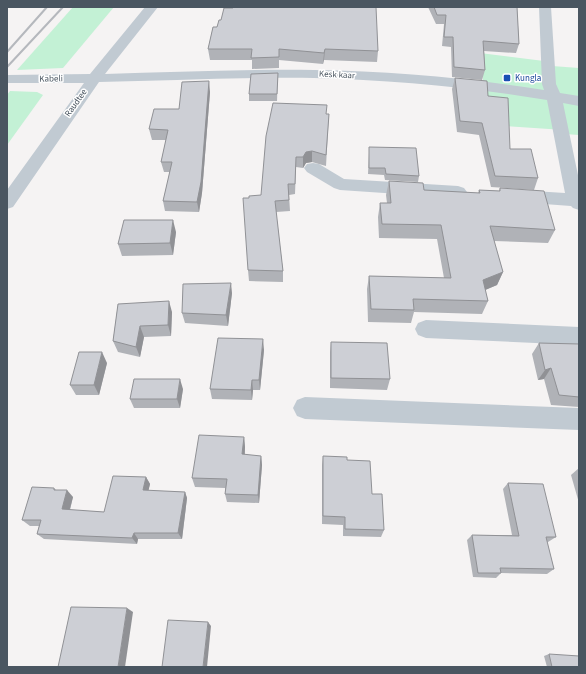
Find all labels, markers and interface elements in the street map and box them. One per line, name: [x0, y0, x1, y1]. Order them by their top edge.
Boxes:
street label: Kesk kaar: [319, 68, 356, 82]
street label: Kabeli: [39, 72, 63, 86]
place label: Kungla: [515, 72, 541, 85]
marker: Kungla: [502, 73, 512, 83]
street label: Raudtee: [62, 86, 91, 120]

